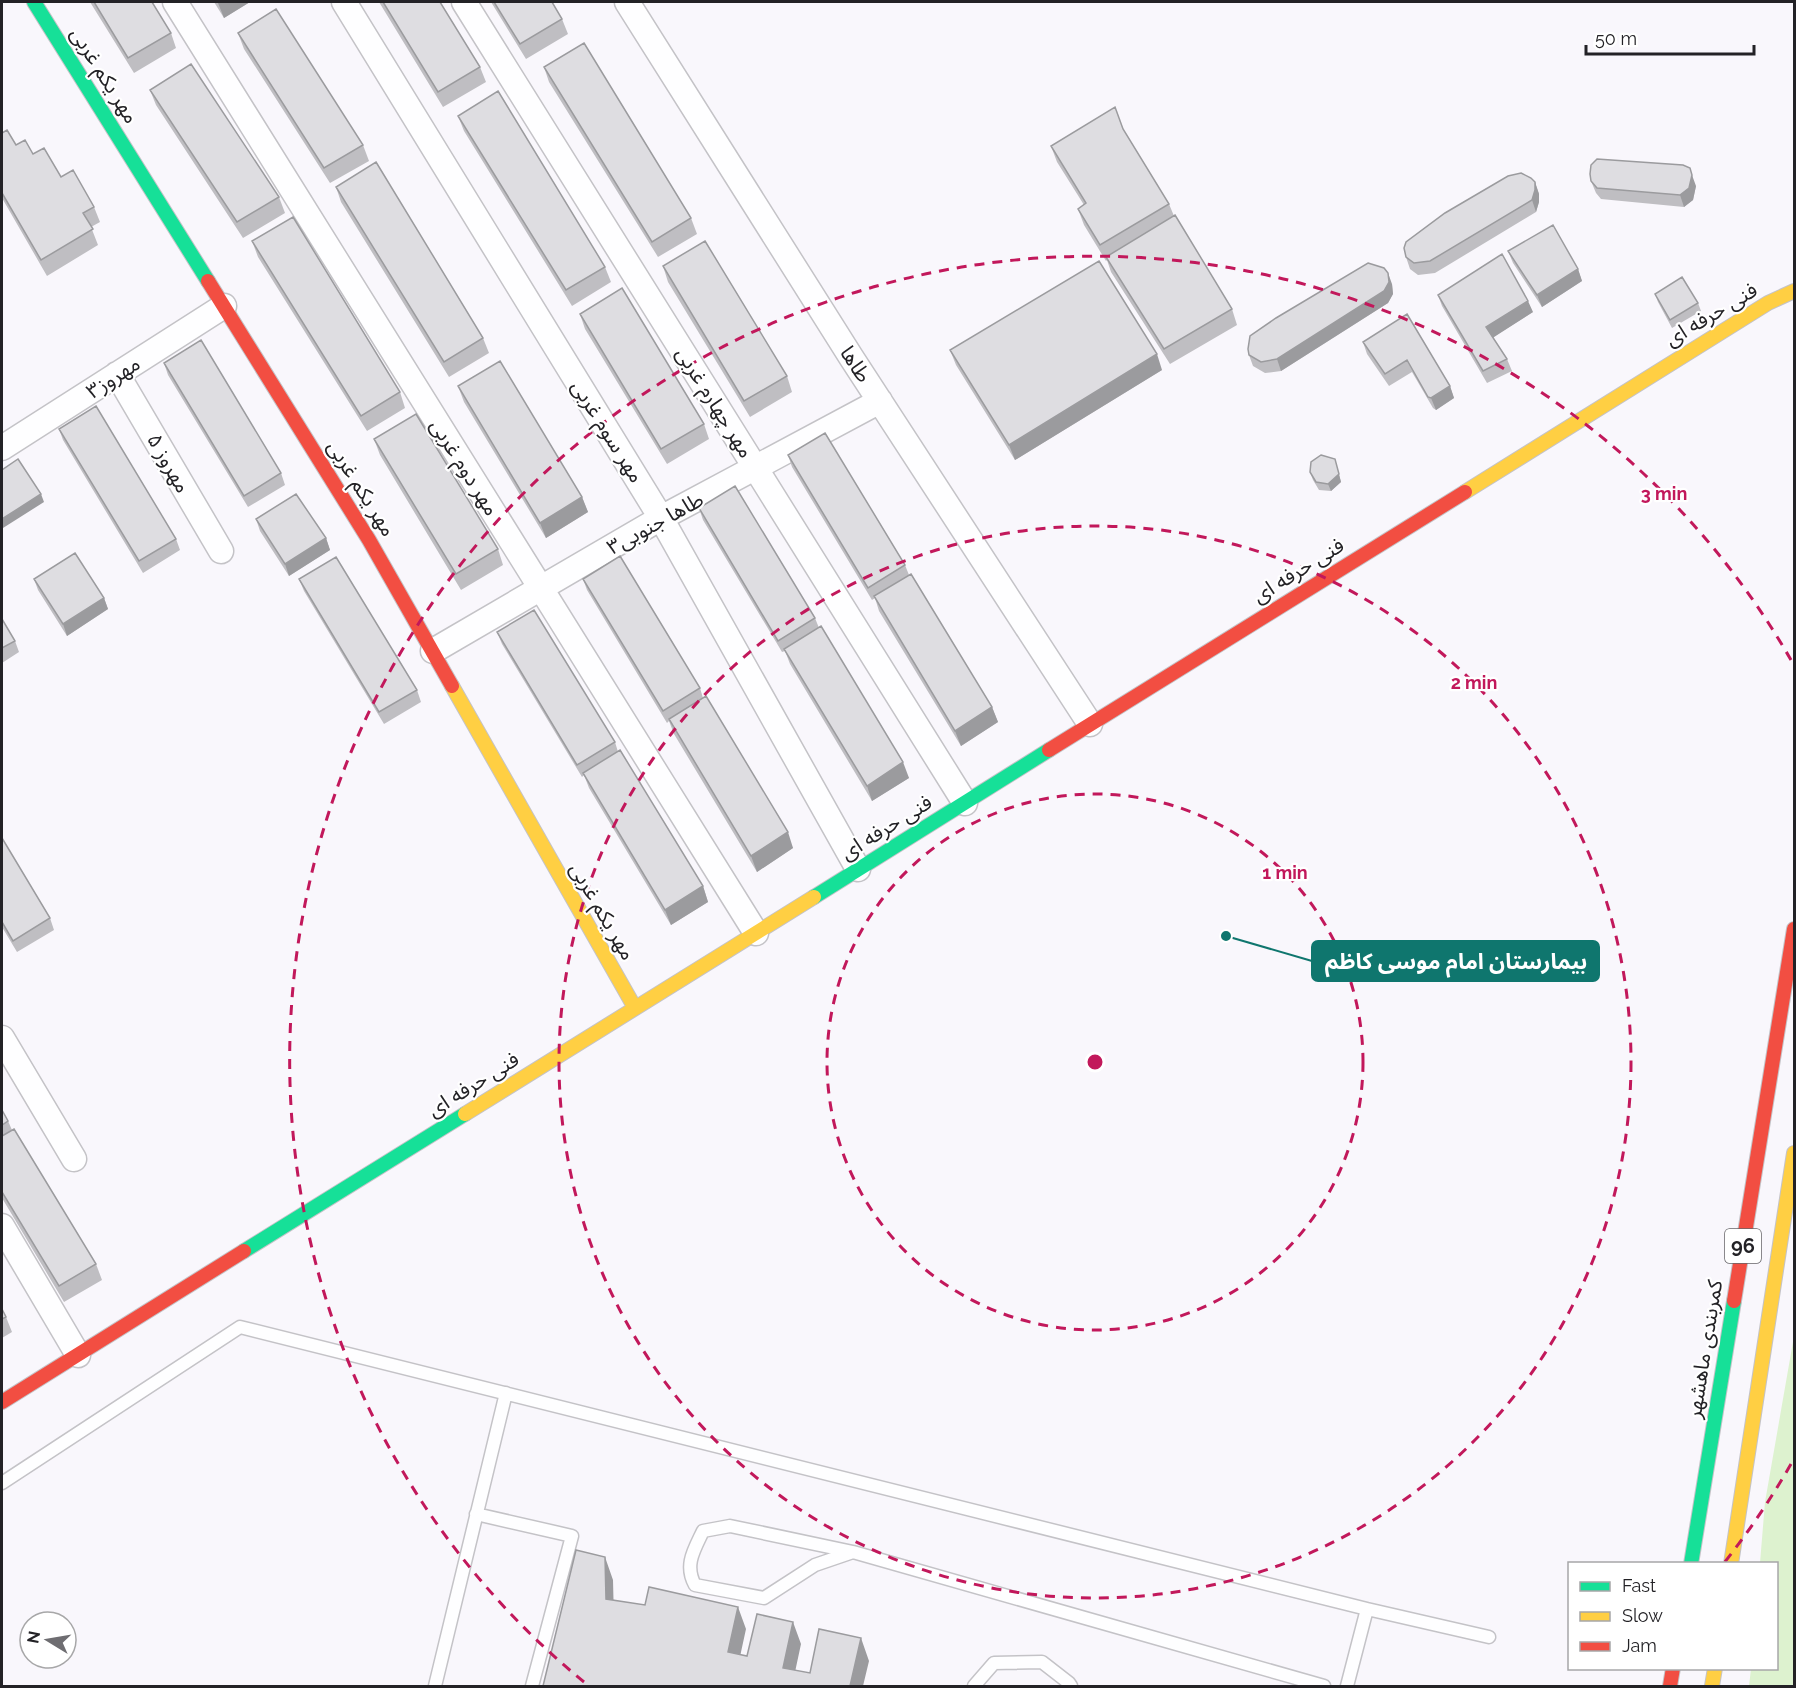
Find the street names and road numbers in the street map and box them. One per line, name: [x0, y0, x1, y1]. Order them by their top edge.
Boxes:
street label: مهر یکم غربی: [63, 22, 144, 129]
street label: فنی حرفه ای: [1660, 277, 1762, 351]
street label: طاها: [835, 341, 877, 387]
street label: مهر چهارم غربی: [668, 342, 759, 464]
street label: مهروز۳: [81, 350, 145, 404]
street label: مهر سوم غربی: [563, 375, 649, 489]
street label: مهر دوم غربی: [422, 414, 505, 522]
street label: مهروز ۵: [142, 429, 196, 497]
street label: مهر یکم غربی: [320, 435, 401, 542]
street label: طاها جنوبی۳: [602, 486, 708, 560]
street label: فنی حرفه ای: [1248, 532, 1348, 608]
street label: فنی حرفه ای: [836, 789, 936, 865]
street label: مهر یکم غربی: [562, 858, 641, 966]
street label: فنی حرفه ای: [423, 1046, 523, 1122]
road number: 96: [1725, 1229, 1761, 1263]
street label: کمربندی ماهشهر: [1681, 1278, 1727, 1421]

